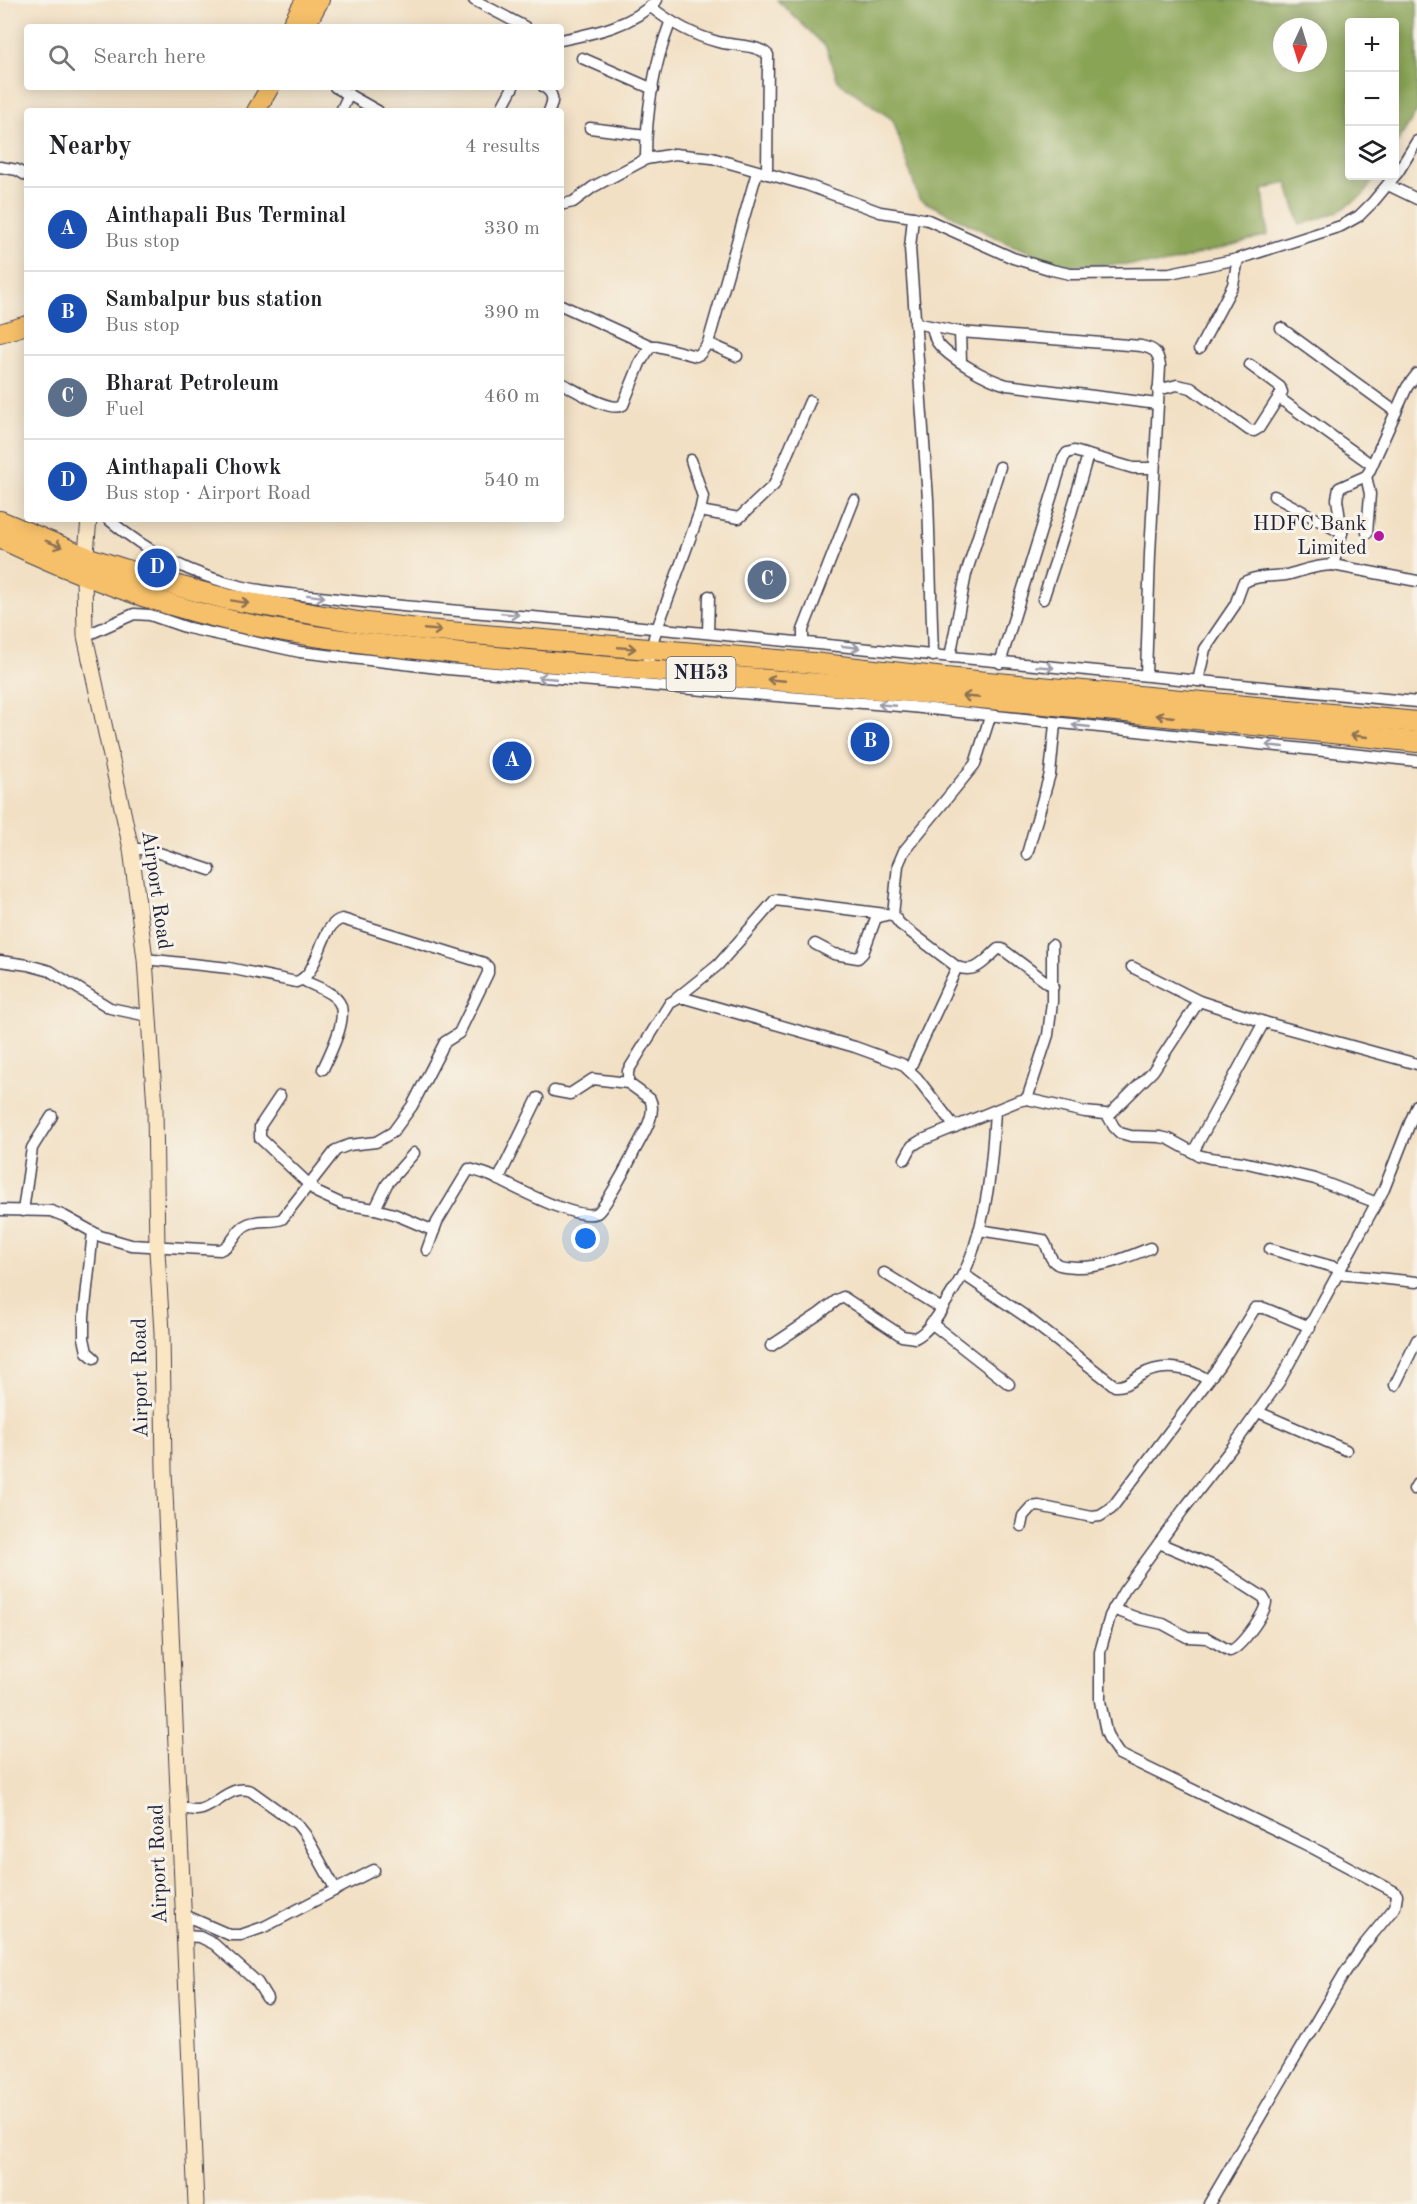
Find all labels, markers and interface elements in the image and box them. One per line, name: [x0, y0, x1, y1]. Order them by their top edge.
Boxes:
north arrow: [1273, 18, 1327, 72]
map controls: [1345, 18, 1399, 180]
button: +: [1345, 18, 1399, 72]
search box: [24, 24, 564, 90]
icon: search: [45, 41, 78, 74]
text: Search here: [93, 46, 206, 68]
button: −: [1345, 72, 1399, 126]
button: layers: [1345, 126, 1399, 180]
text: Nearby: [48, 134, 132, 160]
text: 4 results: [465, 137, 540, 157]
text: Ainthapali Bus Terminal: [105, 205, 346, 227]
text: A: [60, 219, 75, 239]
text: 330 m: [484, 219, 540, 239]
text: Bus stop: [105, 232, 180, 252]
text: Sambalpur bus station: [105, 289, 323, 311]
text: B: [60, 303, 75, 323]
text: 390 m: [484, 303, 540, 323]
text: Bus stop: [105, 316, 180, 336]
text: Bharat Petroleum: [105, 373, 279, 395]
text: C: [61, 387, 74, 407]
text: 460 m: [484, 387, 540, 407]
text: Fuel: [105, 400, 144, 420]
text: Ainthapali Chowk: [105, 457, 281, 479]
text: D: [60, 471, 75, 491]
text: 540 m: [484, 471, 540, 491]
text: Bus stop · Airport Road: [105, 484, 311, 504]
place label: HDFC Bank Limited: [1253, 514, 1367, 559]
marker: HDFC Bank Limited: [1372, 529, 1386, 543]
one-way arrow: [44, 539, 63, 550]
pin: D: [138, 546, 176, 590]
pin: C: [748, 558, 786, 602]
one-way arrow: [306, 591, 326, 602]
one-way arrow: [230, 597, 249, 608]
one-way arrow: [500, 609, 520, 620]
one-way arrow: [422, 625, 442, 636]
one-way arrow: [840, 642, 860, 653]
one-way arrow: [617, 643, 636, 654]
road number: NH53: [666, 657, 736, 691]
one-way arrow: [1034, 662, 1054, 673]
one-way arrow: [537, 672, 557, 683]
one-way arrow: [767, 674, 787, 685]
one-way arrow: [961, 691, 981, 702]
one-way arrow: [878, 700, 898, 711]
one-way arrow: [1155, 710, 1175, 721]
pin: B: [850, 720, 890, 764]
one-way arrow: [1072, 720, 1092, 731]
one-way arrow: [1349, 730, 1369, 741]
pin: A: [492, 738, 532, 783]
one-way arrow: [1266, 741, 1286, 752]
street label: Airport Road: [137, 829, 175, 951]
your location: [571, 1224, 600, 1253]
street label: Airport Road: [129, 1318, 153, 1438]
street label: Airport Road: [146, 1804, 172, 1924]

